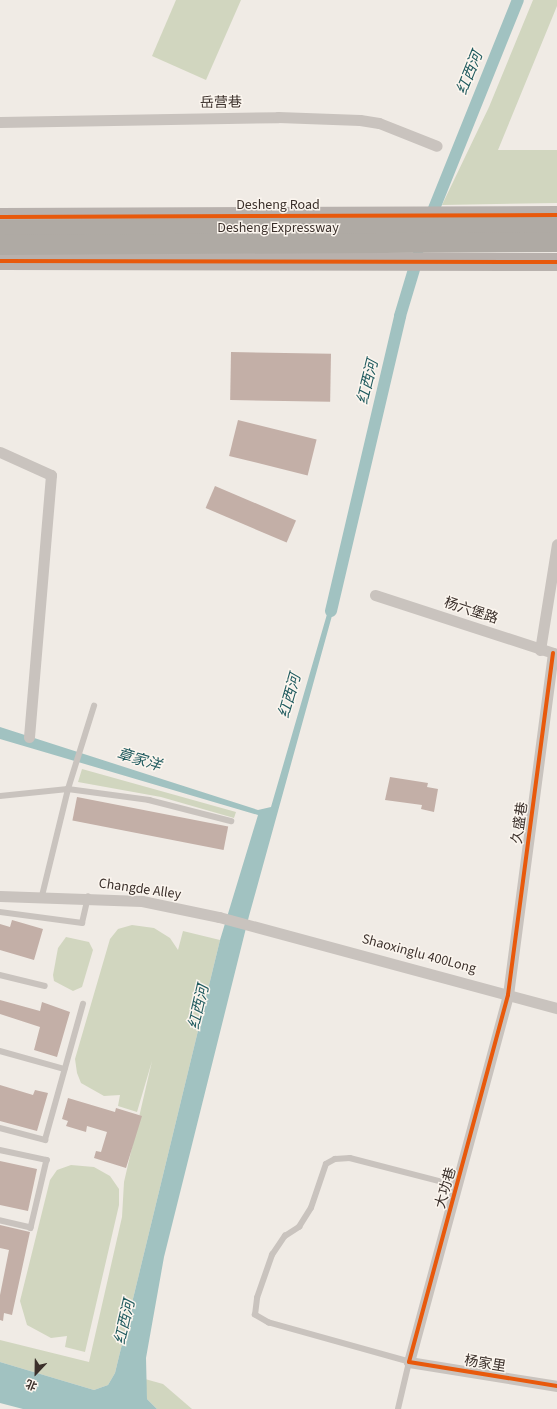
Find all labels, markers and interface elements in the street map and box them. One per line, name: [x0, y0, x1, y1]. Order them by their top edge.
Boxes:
water label: 红西河: [453, 49, 487, 97]
street label: 岳营巷: [200, 94, 242, 112]
street label: Desheng Road: [236, 197, 320, 213]
street label: Desheng Expressway: [217, 220, 339, 236]
water label: 红西河: [354, 358, 382, 406]
street label: 杨六堡路: [442, 594, 500, 628]
water label: 红西河: [275, 672, 305, 720]
water label: 章家洋: [115, 745, 163, 775]
street label: 久盛巷: [509, 801, 531, 845]
street label: Changde Alley: [98, 875, 182, 903]
street label: Shaoxinglu 400Long: [360, 931, 478, 977]
water label: 红西河: [185, 983, 213, 1031]
street label: 大功巷: [432, 1165, 460, 1211]
water label: 红西河: [111, 1298, 139, 1346]
street label: 杨家里: [463, 1352, 507, 1376]
north arrow: [16, 1353, 56, 1393]
text: 北: [23, 1376, 39, 1394]

